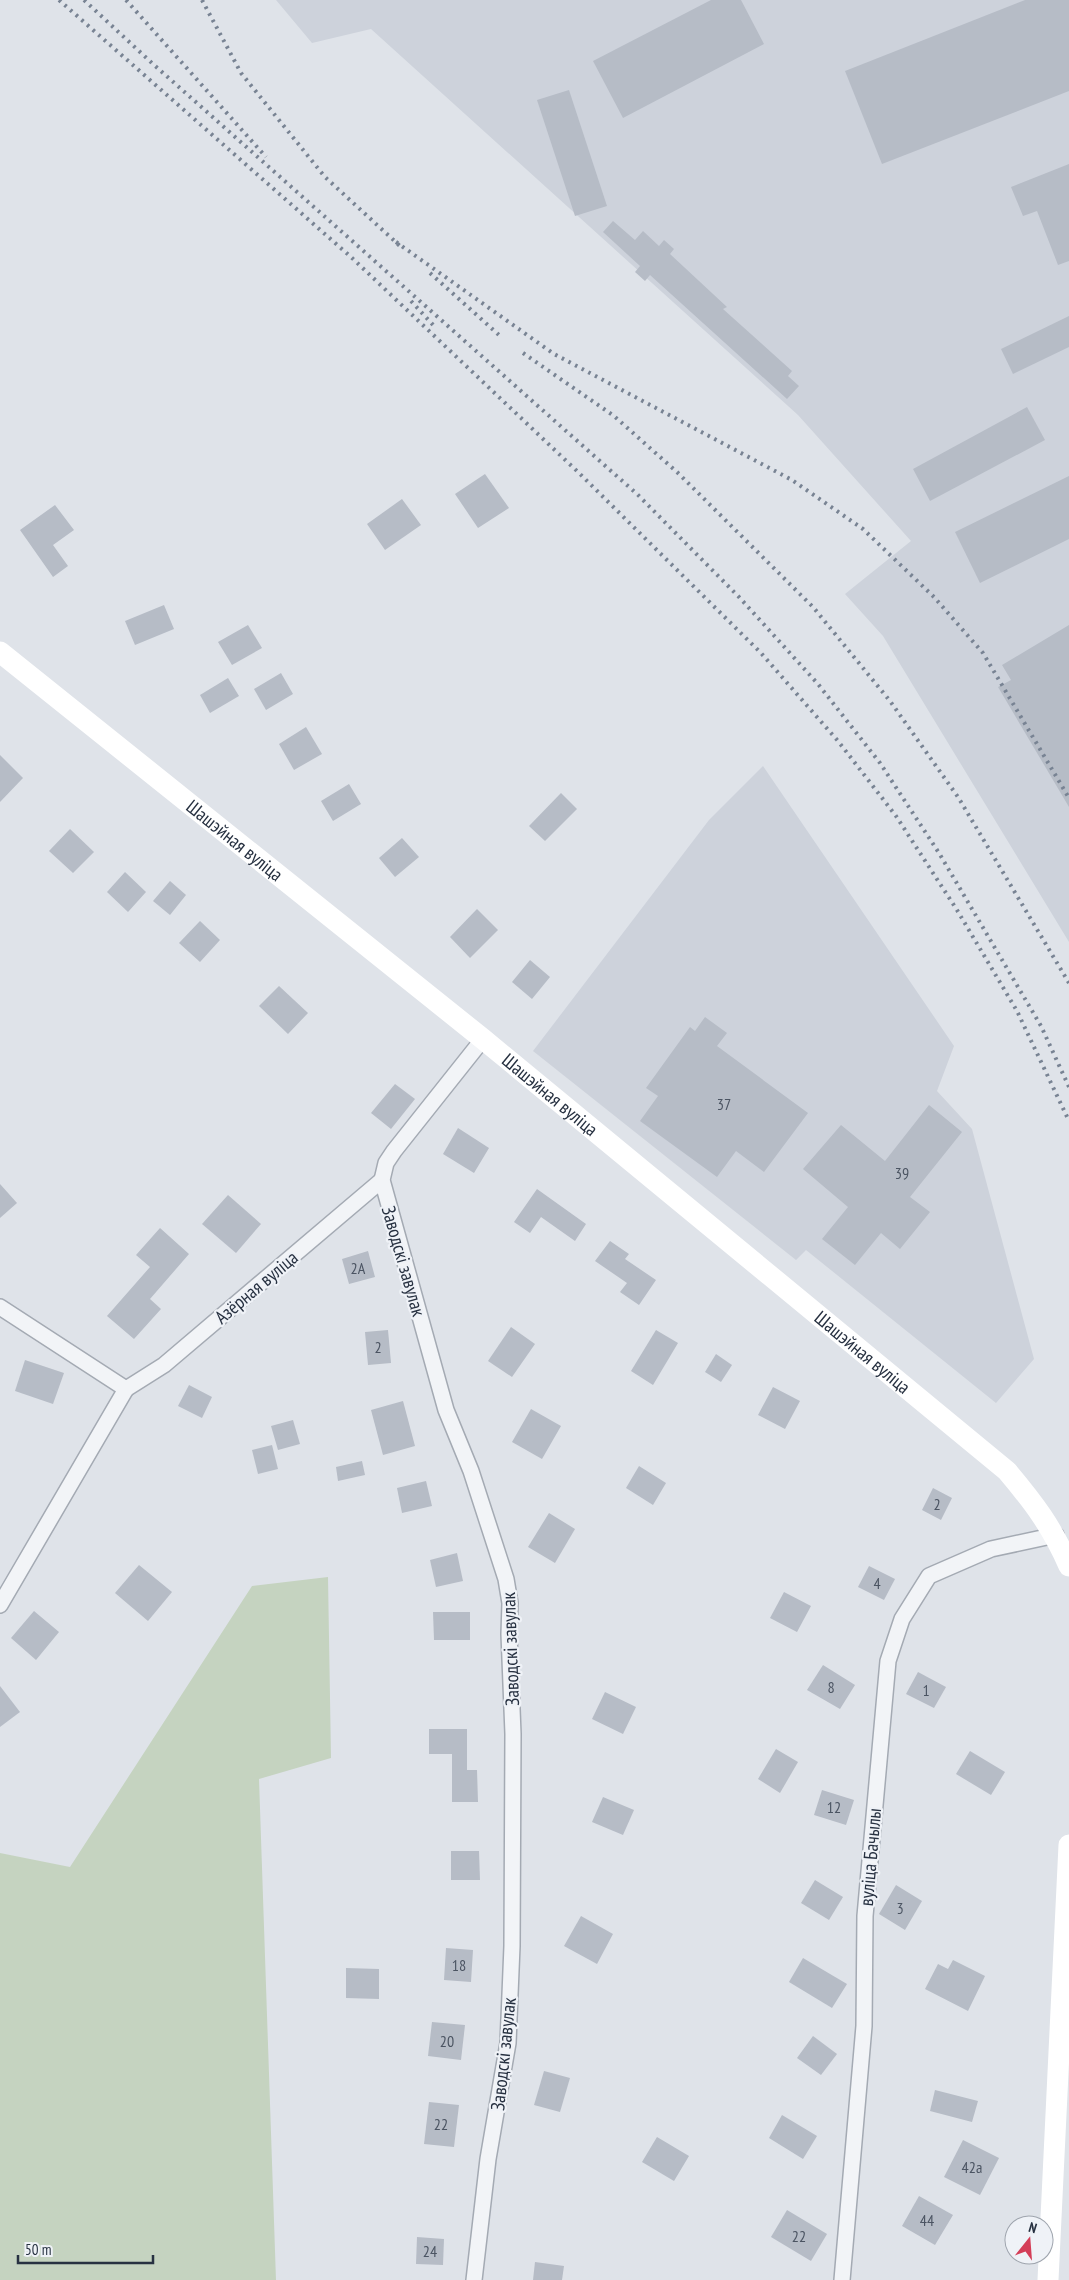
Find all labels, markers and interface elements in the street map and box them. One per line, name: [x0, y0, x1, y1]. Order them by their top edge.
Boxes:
street label: Шашэйная вуліца: [182, 794, 288, 886]
street label: Шашэйная вуліца: [497, 1048, 603, 1141]
house number: 37: [717, 1094, 731, 1114]
house number: 39: [895, 1163, 909, 1183]
street label: Заводскі завулак: [377, 1203, 431, 1320]
street label: Азёрная вуліца: [209, 1245, 303, 1329]
house number: 2А: [351, 1258, 366, 1278]
street label: Шашэйная вуліца: [810, 1305, 916, 1399]
house number: 2: [374, 1337, 382, 1357]
house number: 2: [933, 1494, 941, 1514]
house number: 4: [873, 1573, 881, 1593]
street label: Заводскі завулак: [496, 1591, 524, 1706]
house number: 8: [827, 1677, 835, 1697]
house number: 1: [922, 1680, 930, 1700]
house number: 12: [827, 1797, 841, 1817]
street label: вуліца Бачылы: [854, 1807, 886, 1907]
house number: 3: [896, 1898, 904, 1918]
house number: 18: [452, 1955, 466, 1975]
street label: Заводскі завулак: [485, 1996, 521, 2112]
house number: 20: [440, 2031, 454, 2051]
house number: 22: [434, 2114, 448, 2134]
house number: 42а: [962, 2157, 982, 2177]
house number: 44: [920, 2210, 934, 2230]
north arrow: [1004, 2215, 1054, 2265]
text: N: [1027, 2218, 1039, 2237]
house number: 22: [792, 2226, 806, 2246]
scale bar: [18, 2232, 152, 2264]
text: 50 m: [25, 2240, 51, 2259]
house number: 24: [423, 2241, 437, 2261]

